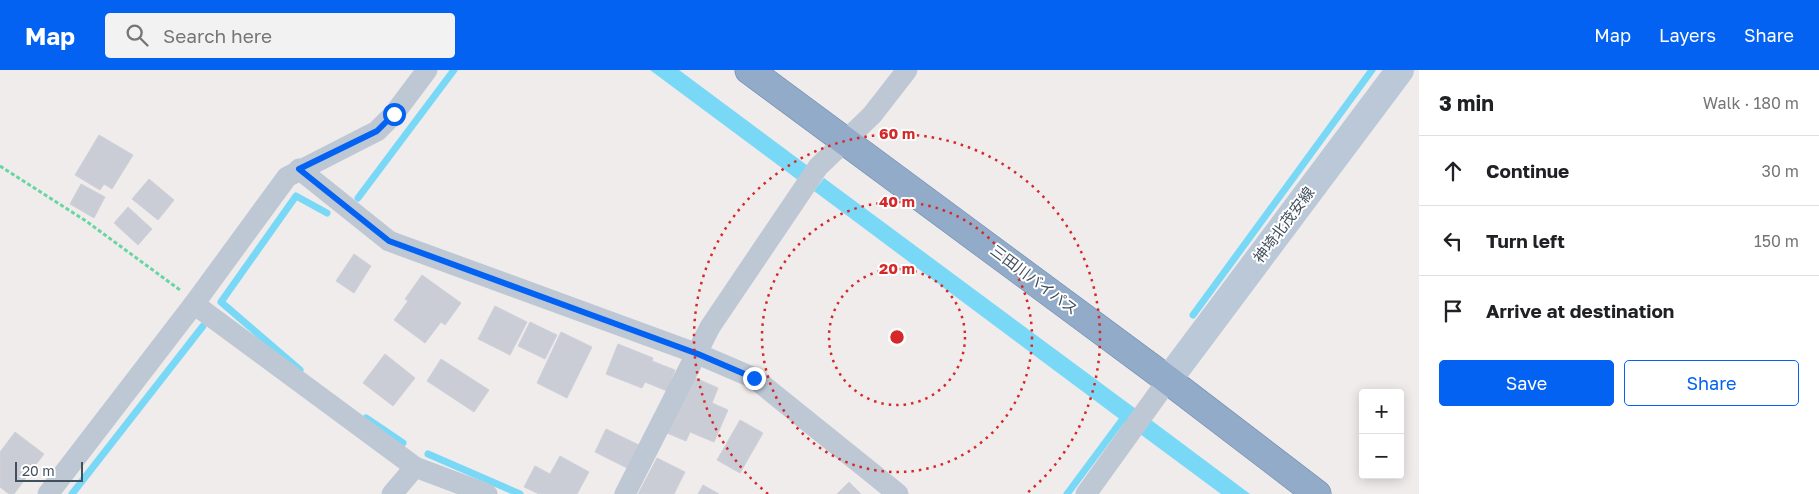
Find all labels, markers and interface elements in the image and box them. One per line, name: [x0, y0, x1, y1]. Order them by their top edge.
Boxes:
search box: [105, 13, 455, 58]
text: Map: [25, 21, 75, 50]
icon: search: [123, 21, 151, 49]
text: Search here: [163, 24, 272, 47]
text: Map: [1594, 24, 1631, 46]
text: Layers: [1659, 24, 1716, 46]
text: Share: [1744, 24, 1794, 46]
text: 3 min: [1439, 90, 1494, 116]
text: Walk · 180 m: [1703, 93, 1799, 113]
route start: [383, 103, 406, 126]
text: 60 m: [879, 124, 915, 142]
icon: ahead: [1439, 157, 1467, 185]
text: Continue: [1486, 159, 1569, 182]
text: 30 m: [1762, 161, 1799, 181]
street label: 神埼北茂安線: [1249, 183, 1317, 266]
text: 40 m: [879, 192, 915, 210]
icon: left: [1439, 227, 1467, 255]
text: Turn left: [1486, 229, 1565, 252]
text: 150 m: [1754, 231, 1799, 251]
street label: 三田川バイパス: [987, 241, 1082, 318]
text: 20 m: [879, 259, 915, 277]
icon: arrive: [1439, 297, 1467, 325]
text: Arrive at destination: [1486, 299, 1674, 322]
centre of rings: [888, 328, 906, 346]
button: Save: [1439, 360, 1614, 406]
button: Share: [1624, 360, 1799, 406]
route end: [743, 367, 766, 390]
map controls: [1359, 389, 1404, 479]
button: +: [1359, 389, 1404, 434]
button: −: [1359, 434, 1404, 479]
scale bar: [15, 459, 82, 482]
text: 20 m: [22, 462, 55, 479]

